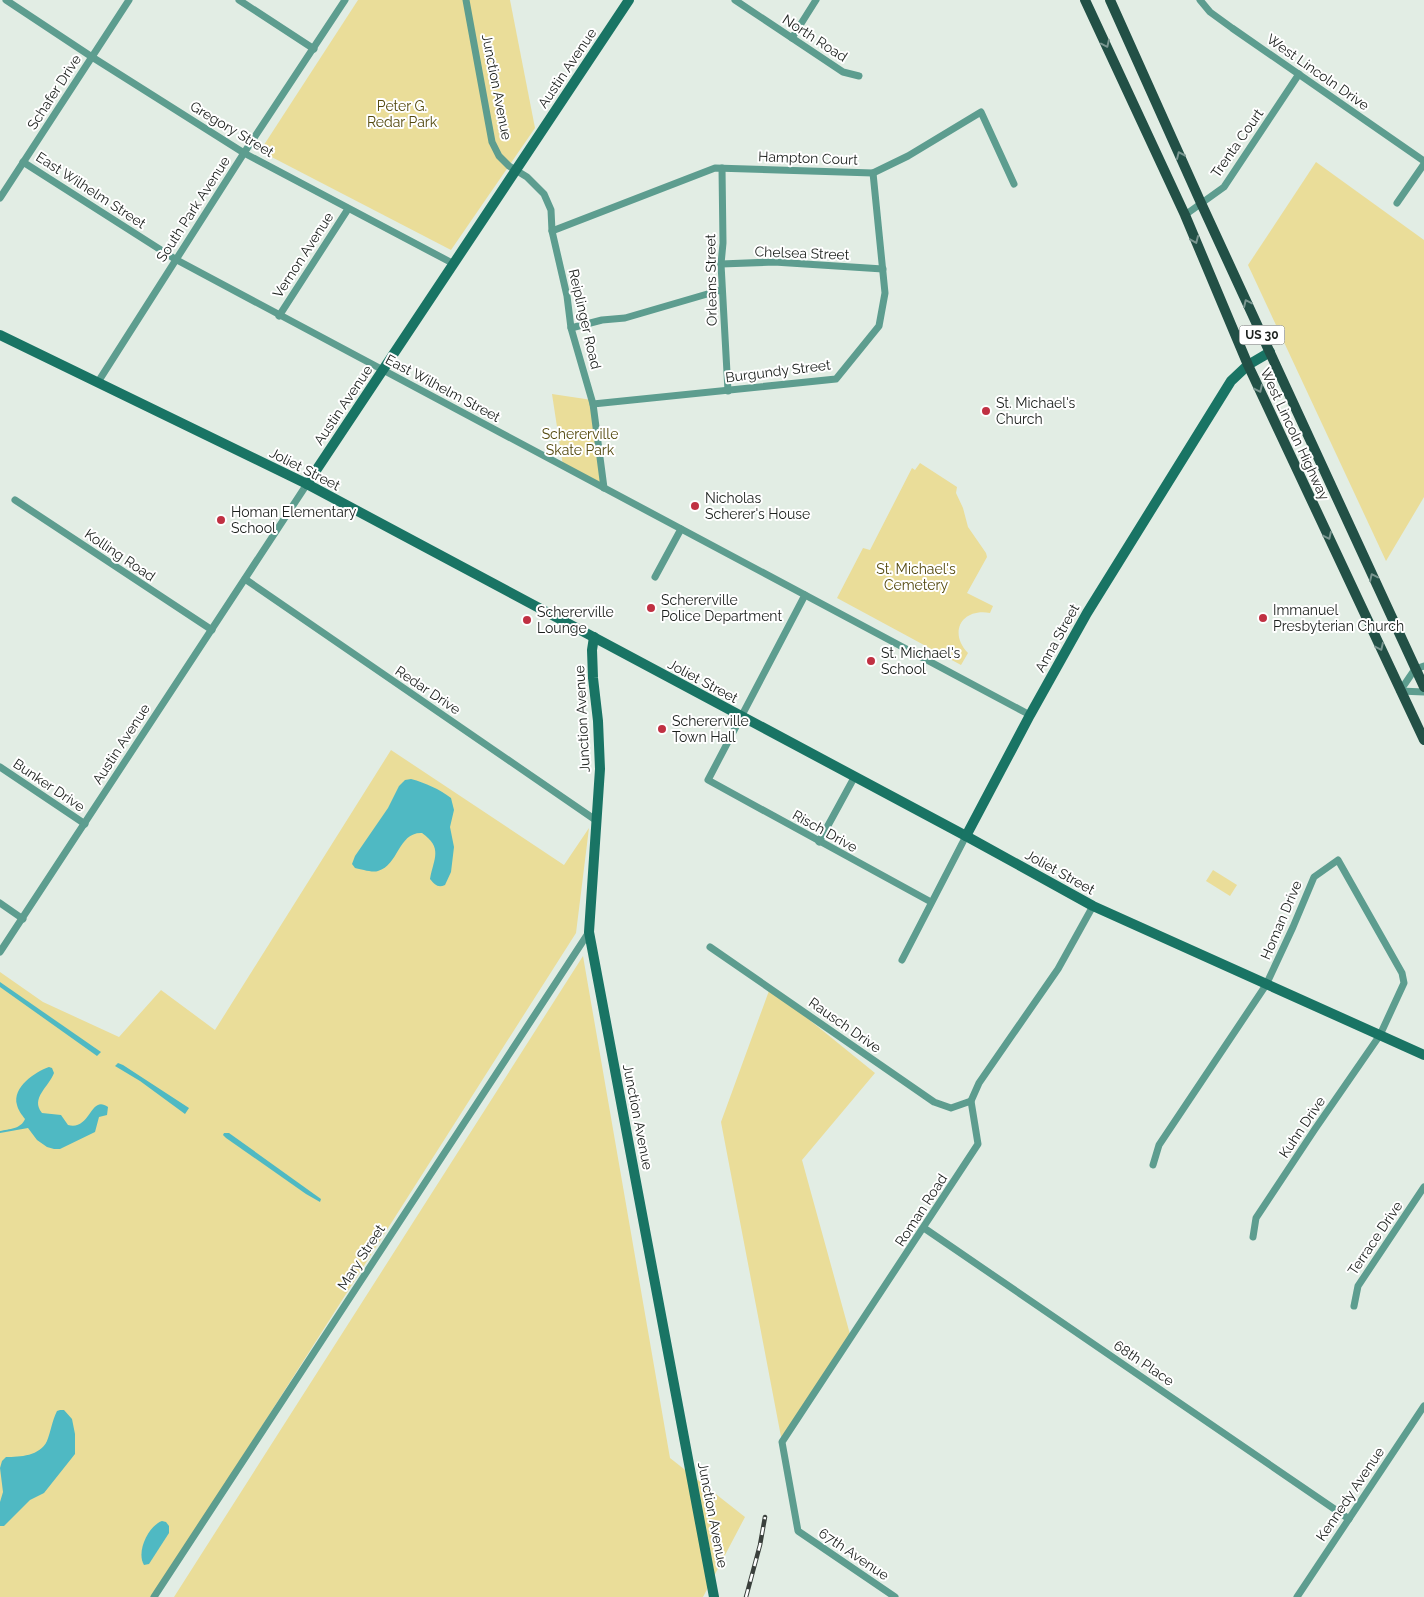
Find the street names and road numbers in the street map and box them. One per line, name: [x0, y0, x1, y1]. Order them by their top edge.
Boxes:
street label: North Road: [780, 11, 850, 65]
street label: Austin Avenue: [534, 25, 600, 111]
street label: West Lincoln Drive: [1264, 31, 1372, 113]
street label: Junction Avenue: [479, 33, 515, 141]
street label: Schafer Drive: [24, 52, 84, 132]
street label: Gregory Street: [187, 98, 277, 160]
street label: Trenta Court: [1207, 105, 1267, 180]
street label: Hampton Court: [758, 148, 858, 168]
street label: East Wilhelm Street: [33, 149, 149, 232]
street label: South Park Avenue: [153, 153, 233, 265]
street label: Vernon Avenue: [269, 209, 337, 301]
street label: Orleans Street: [702, 233, 720, 326]
street label: Chelsea Street: [754, 243, 850, 263]
street label: Reiplinger Road: [566, 267, 604, 371]
road number: US 30: [1240, 326, 1284, 344]
street label: East Wilhelm Street: [383, 351, 503, 425]
street label: Burgundy Street: [725, 357, 832, 385]
street label: Austin Avenue: [310, 362, 376, 448]
street label: West Lincoln Highway: [1257, 365, 1333, 503]
street label: Joliet Street: [267, 444, 343, 494]
street label: Kolling Road: [82, 526, 158, 584]
street label: Anna Street: [1032, 601, 1083, 675]
street label: Joliet Street: [665, 656, 741, 706]
street label: Redar Drive: [392, 662, 464, 718]
street label: Junction Avenue: [571, 665, 593, 773]
street label: Austin Avenue: [89, 701, 153, 787]
street label: Bunker Drive: [10, 755, 88, 815]
street label: Risch Drive: [790, 807, 860, 855]
street label: Joliet Street: [1022, 846, 1098, 898]
street label: Homan Drive: [1257, 878, 1305, 962]
street label: Rausch Drive: [806, 994, 884, 1056]
street label: Junction Avenue: [620, 1063, 656, 1171]
street label: Kuhn Drive: [1276, 1093, 1328, 1161]
street label: Roman Road: [892, 1171, 950, 1249]
street label: Terrace Drive: [1344, 1198, 1406, 1278]
street label: Mary Street: [334, 1221, 388, 1293]
street label: 68th Place: [1111, 1337, 1177, 1389]
street label: Kennedy Avenue: [1313, 1444, 1387, 1544]
street label: Junction Avenue: [695, 1461, 731, 1569]
street label: 67th Avenue: [816, 1525, 892, 1583]

